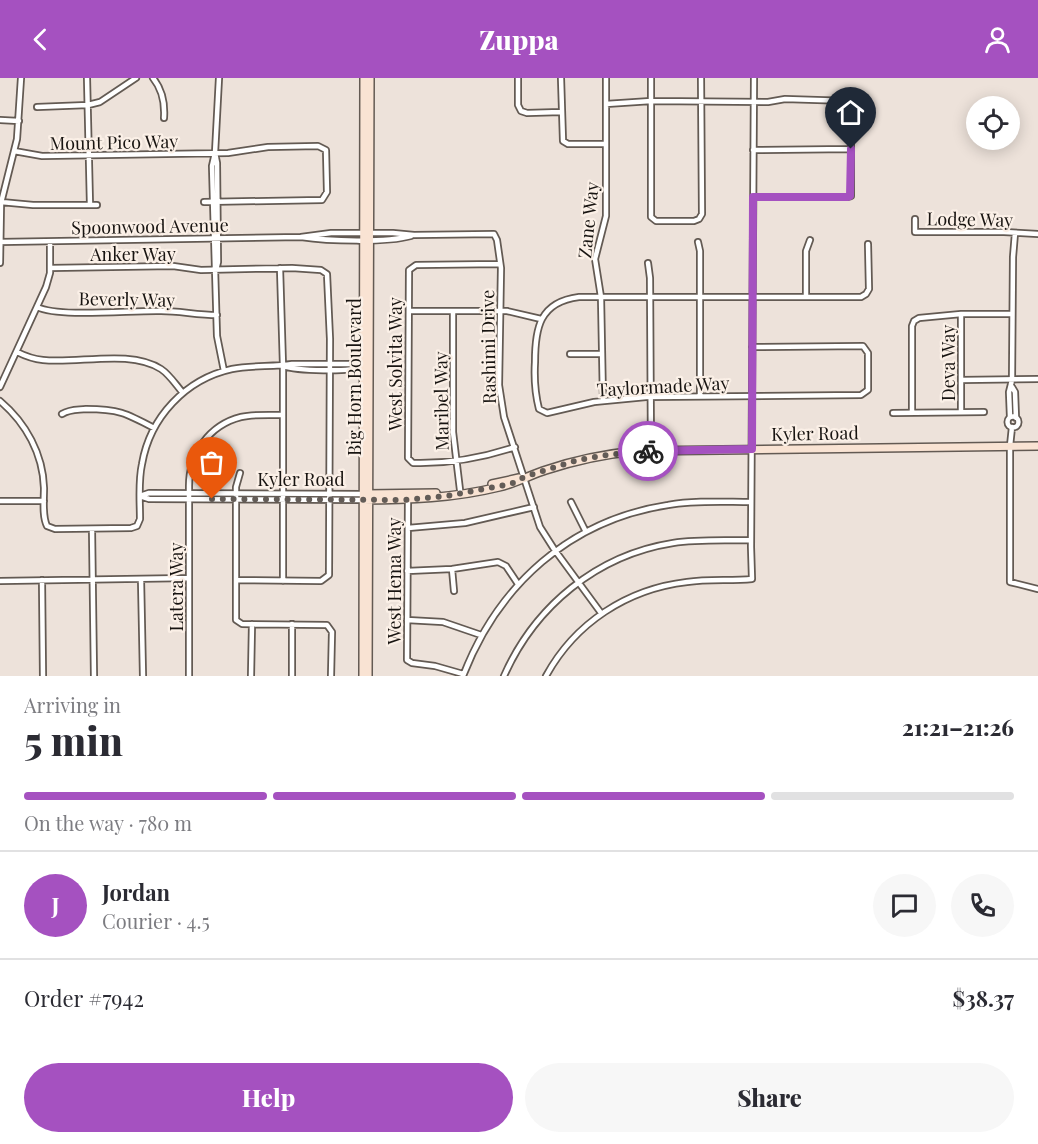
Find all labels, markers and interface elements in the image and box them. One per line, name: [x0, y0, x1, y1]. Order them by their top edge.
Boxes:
text: Zuppa: [479, 21, 559, 57]
icon: back: [24, 23, 57, 56]
icon: person: [981, 23, 1014, 56]
pin: [825, 87, 876, 149]
icon: home: [834, 96, 867, 129]
map controls: [966, 96, 1020, 150]
button: locate: [966, 96, 1020, 150]
street label: Mount Pico Way: [50, 129, 178, 155]
street label: Zane Way: [572, 181, 604, 259]
street label: Lodge Way: [927, 206, 1013, 232]
street label: Spoonwood Avenue: [71, 213, 229, 239]
street label: Anker Way: [89, 242, 176, 266]
street label: Beverly Way: [78, 286, 176, 312]
street label: Rashimi Drive: [475, 290, 501, 404]
street label: Big Horn Boulevard: [342, 297, 366, 456]
street label: West Solvita Way: [383, 297, 407, 432]
street label: Deva Way: [936, 325, 960, 401]
street label: Maribel Way: [428, 351, 454, 451]
street label: Taylormade Way: [596, 371, 730, 401]
street label: Kyler Road: [771, 420, 860, 446]
courier: [618, 421, 678, 481]
icon: bike: [632, 435, 665, 468]
pin: [186, 437, 237, 499]
icon: bag: [195, 446, 228, 479]
street label: Kyler Road: [257, 467, 345, 491]
street label: West Hema Way: [382, 517, 406, 646]
street label: Latera Way: [164, 543, 188, 632]
text: Arriving in: [24, 691, 121, 718]
text: 21:21–21:26: [902, 712, 1014, 742]
text: 5 min: [24, 714, 123, 766]
text: On the way · 780 m: [24, 809, 192, 836]
button: chat: [873, 874, 936, 937]
button: phone: [951, 874, 1014, 937]
text: Jordan: [102, 877, 170, 907]
text: J: [51, 890, 60, 920]
text: Courier · 4.5: [102, 907, 210, 934]
text: Order #7942: [24, 983, 144, 1013]
text: $38.37: [952, 983, 1014, 1013]
button: Help: [24, 1063, 513, 1132]
button: Share: [525, 1063, 1014, 1132]

